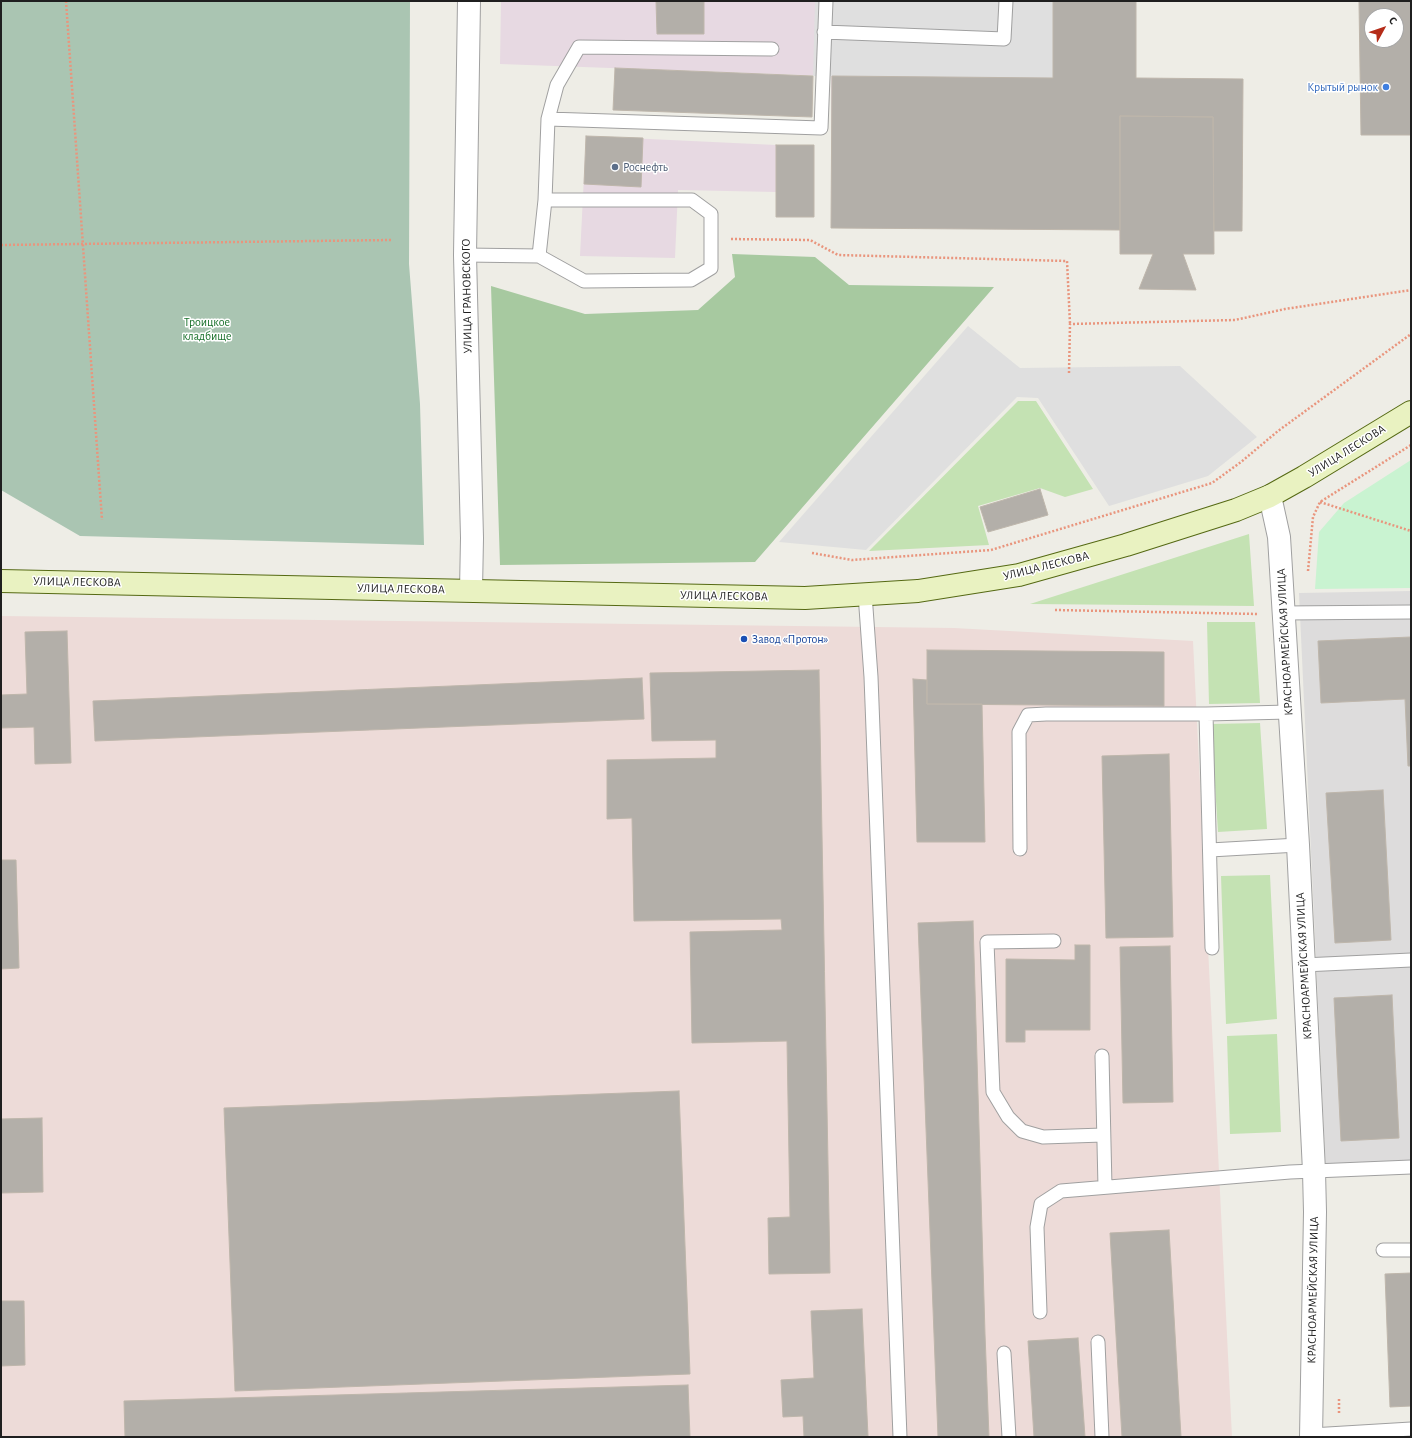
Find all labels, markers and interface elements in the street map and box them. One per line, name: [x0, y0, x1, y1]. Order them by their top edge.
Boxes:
north arrow: [1364, 8, 1404, 48]
text: С: [1387, 15, 1399, 26]
place label: Крытый рынок: [1307, 80, 1378, 94]
marker: Крытый рынок: [1381, 82, 1391, 92]
place label: Роснефть: [623, 160, 668, 174]
marker: Роснефть: [610, 162, 620, 172]
street label: УЛИЦА ГРАНОВСКОГО: [459, 238, 475, 354]
park label: Троицкое кладбище: [183, 315, 231, 343]
street label: УЛИЦА ЛЕСКОВА: [1306, 422, 1388, 480]
street label: УЛИЦА ЛЕСКОВА: [1002, 548, 1090, 584]
street label: КРАСНОАРМЕЙСКАЯ УЛИЦА: [1274, 568, 1296, 716]
street label: УЛИЦА ЛЕСКОВА: [33, 574, 121, 590]
street label: УЛИЦА ЛЕСКОВА: [357, 581, 445, 597]
street label: УЛИЦА ЛЕСКОВА: [680, 588, 768, 604]
place label: Завод «Протон»: [752, 632, 828, 646]
marker: Завод «Протон»: [739, 634, 749, 644]
street label: КРАСНОАРМЕЙСКАЯ УЛИЦА: [1293, 892, 1315, 1040]
street label: КРАСНОАРМЕЙСКАЯ УЛИЦА: [1305, 1216, 1321, 1364]

